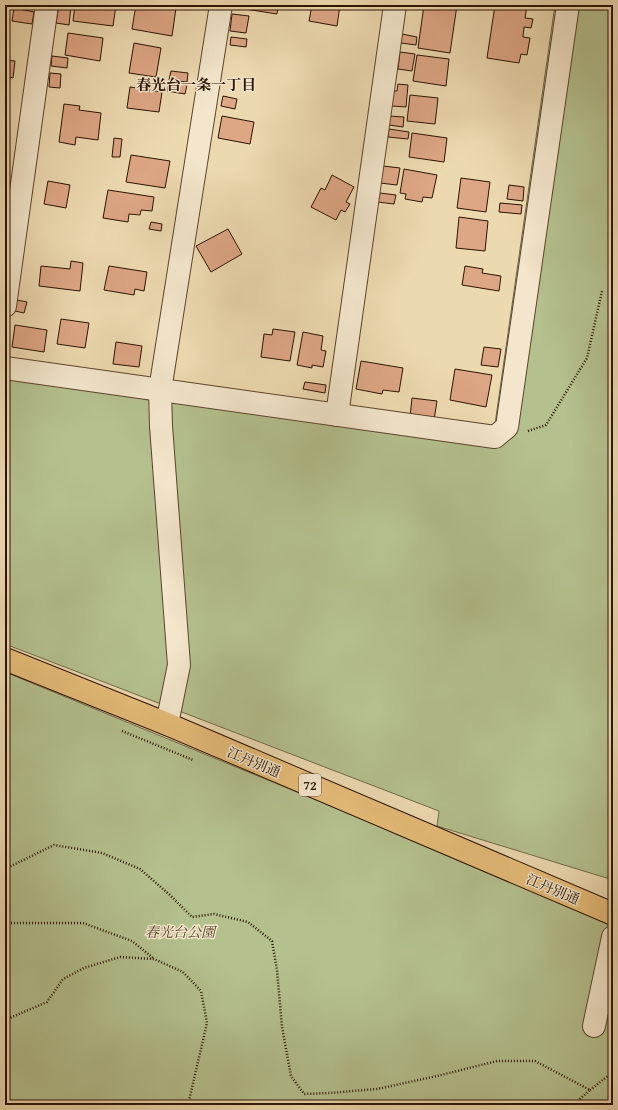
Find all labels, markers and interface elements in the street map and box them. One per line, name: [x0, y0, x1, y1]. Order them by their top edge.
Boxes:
district label: 春光台一条一丁目: [136, 74, 256, 95]
street label: 江丹別通: [224, 742, 284, 782]
road number: 72: [299, 774, 321, 796]
street label: 江丹別通: [523, 869, 583, 909]
park label: 春光台公園: [145, 922, 217, 942]

